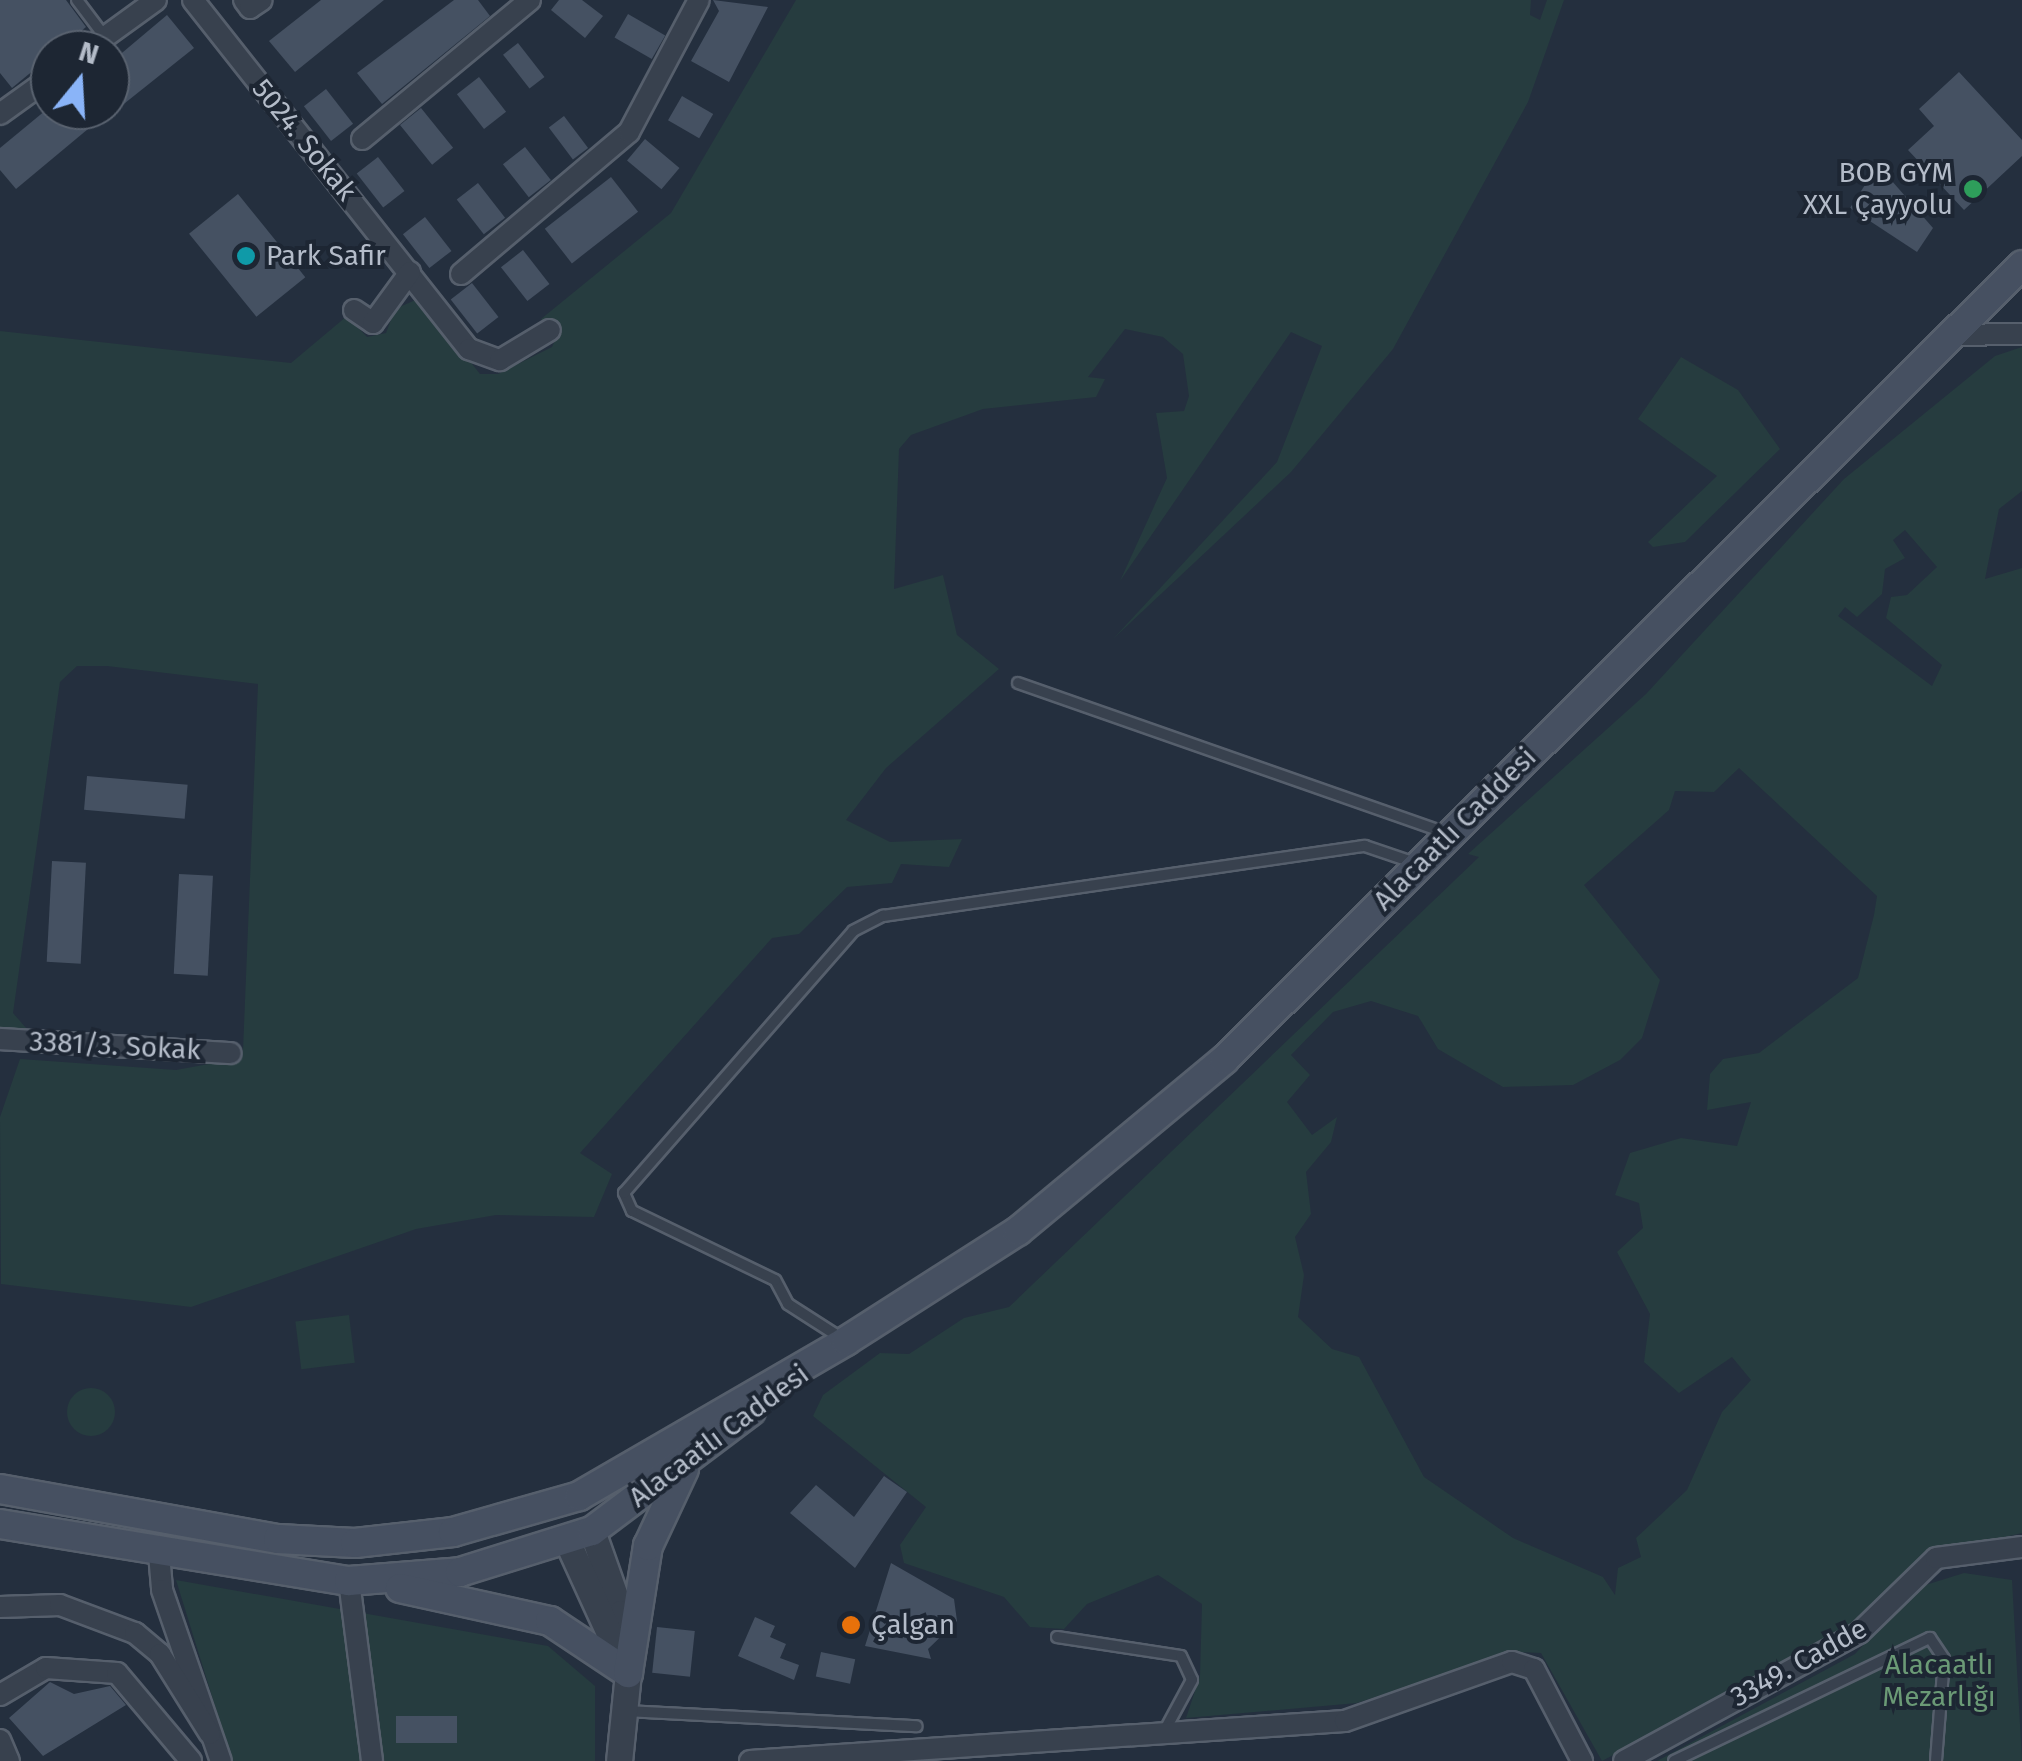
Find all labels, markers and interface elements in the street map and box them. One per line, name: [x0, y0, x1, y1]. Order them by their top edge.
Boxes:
north arrow: [30, 30, 130, 130]
text: N: [75, 34, 103, 71]
street label: 5024. Sokak: [245, 72, 363, 208]
place label: BOB GYM XXL Çayyolu: [1803, 156, 1953, 222]
marker: BOB GYM XXL Çayyolu: [1962, 178, 1984, 200]
place label: Park Safir: [266, 239, 386, 273]
marker: Park Safir: [235, 245, 257, 267]
street label: Alacaatlı Caddesi: [1367, 741, 1543, 917]
street label: 3381/3. Sokak: [28, 1025, 202, 1067]
street label: Alacaatlı Caddesi: [622, 1357, 816, 1515]
place label: Çalgan: [871, 1608, 955, 1642]
street label: 3349. Cadde: [1725, 1612, 1873, 1714]
marker: Çalgan: [840, 1614, 862, 1636]
park label: Alacaatlı Mezarlığı: [1882, 1648, 1996, 1714]

